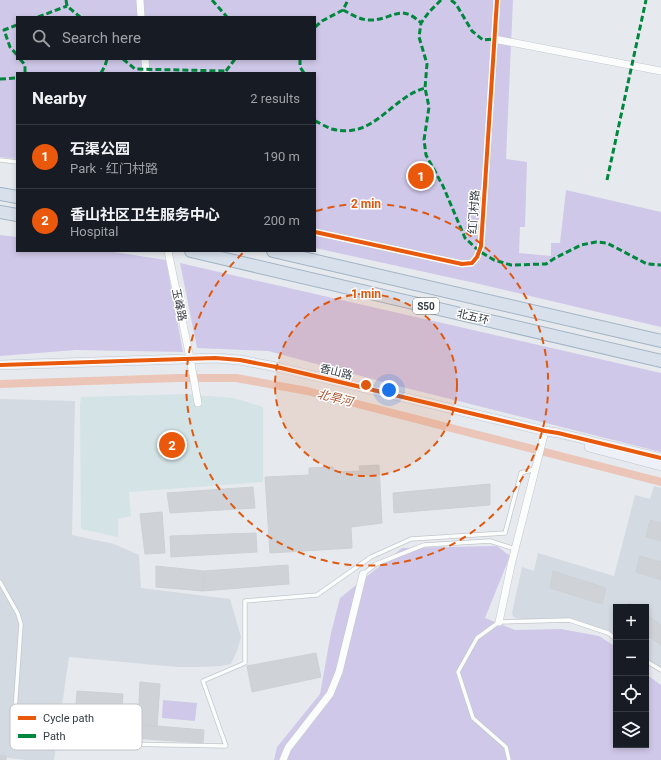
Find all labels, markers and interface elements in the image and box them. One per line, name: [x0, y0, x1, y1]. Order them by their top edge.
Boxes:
search box: [16, 16, 316, 60]
icon: search: [30, 27, 52, 49]
text: Search here: [62, 29, 141, 47]
text: Nearby: [32, 88, 87, 108]
text: 2 results: [250, 91, 300, 106]
text: 石渠公园: [70, 140, 130, 158]
text: 1: [41, 149, 49, 164]
text: 190 m: [263, 149, 300, 164]
text: Park · 红门村路: [70, 161, 158, 176]
pin: 1: [408, 161, 434, 191]
street label: 红门村路: [466, 190, 482, 234]
text: 2 min: [351, 197, 381, 211]
text: 香山社区卫生服务中心: [70, 206, 220, 224]
text: 2: [41, 213, 49, 228]
text: 200 m: [263, 213, 300, 228]
text: Hospital: [70, 224, 118, 239]
text: 1 min: [351, 287, 381, 301]
street label: 玉峰路: [169, 288, 189, 322]
road number: S50: [413, 298, 439, 314]
street label: 北五环: [455, 307, 491, 327]
street label: 香山路: [318, 362, 354, 382]
centre of rings: [359, 378, 373, 392]
your location: [379, 380, 399, 400]
water label: 北旱河: [316, 387, 356, 410]
pin: 2: [159, 430, 185, 460]
map controls: [613, 604, 649, 748]
button: +: [613, 604, 649, 640]
button: −: [613, 640, 649, 676]
button: locate: [613, 676, 649, 712]
legend: [10, 704, 142, 750]
text: Cycle path: [43, 712, 94, 725]
button: layers: [613, 712, 649, 748]
text: Path: [43, 730, 66, 743]

